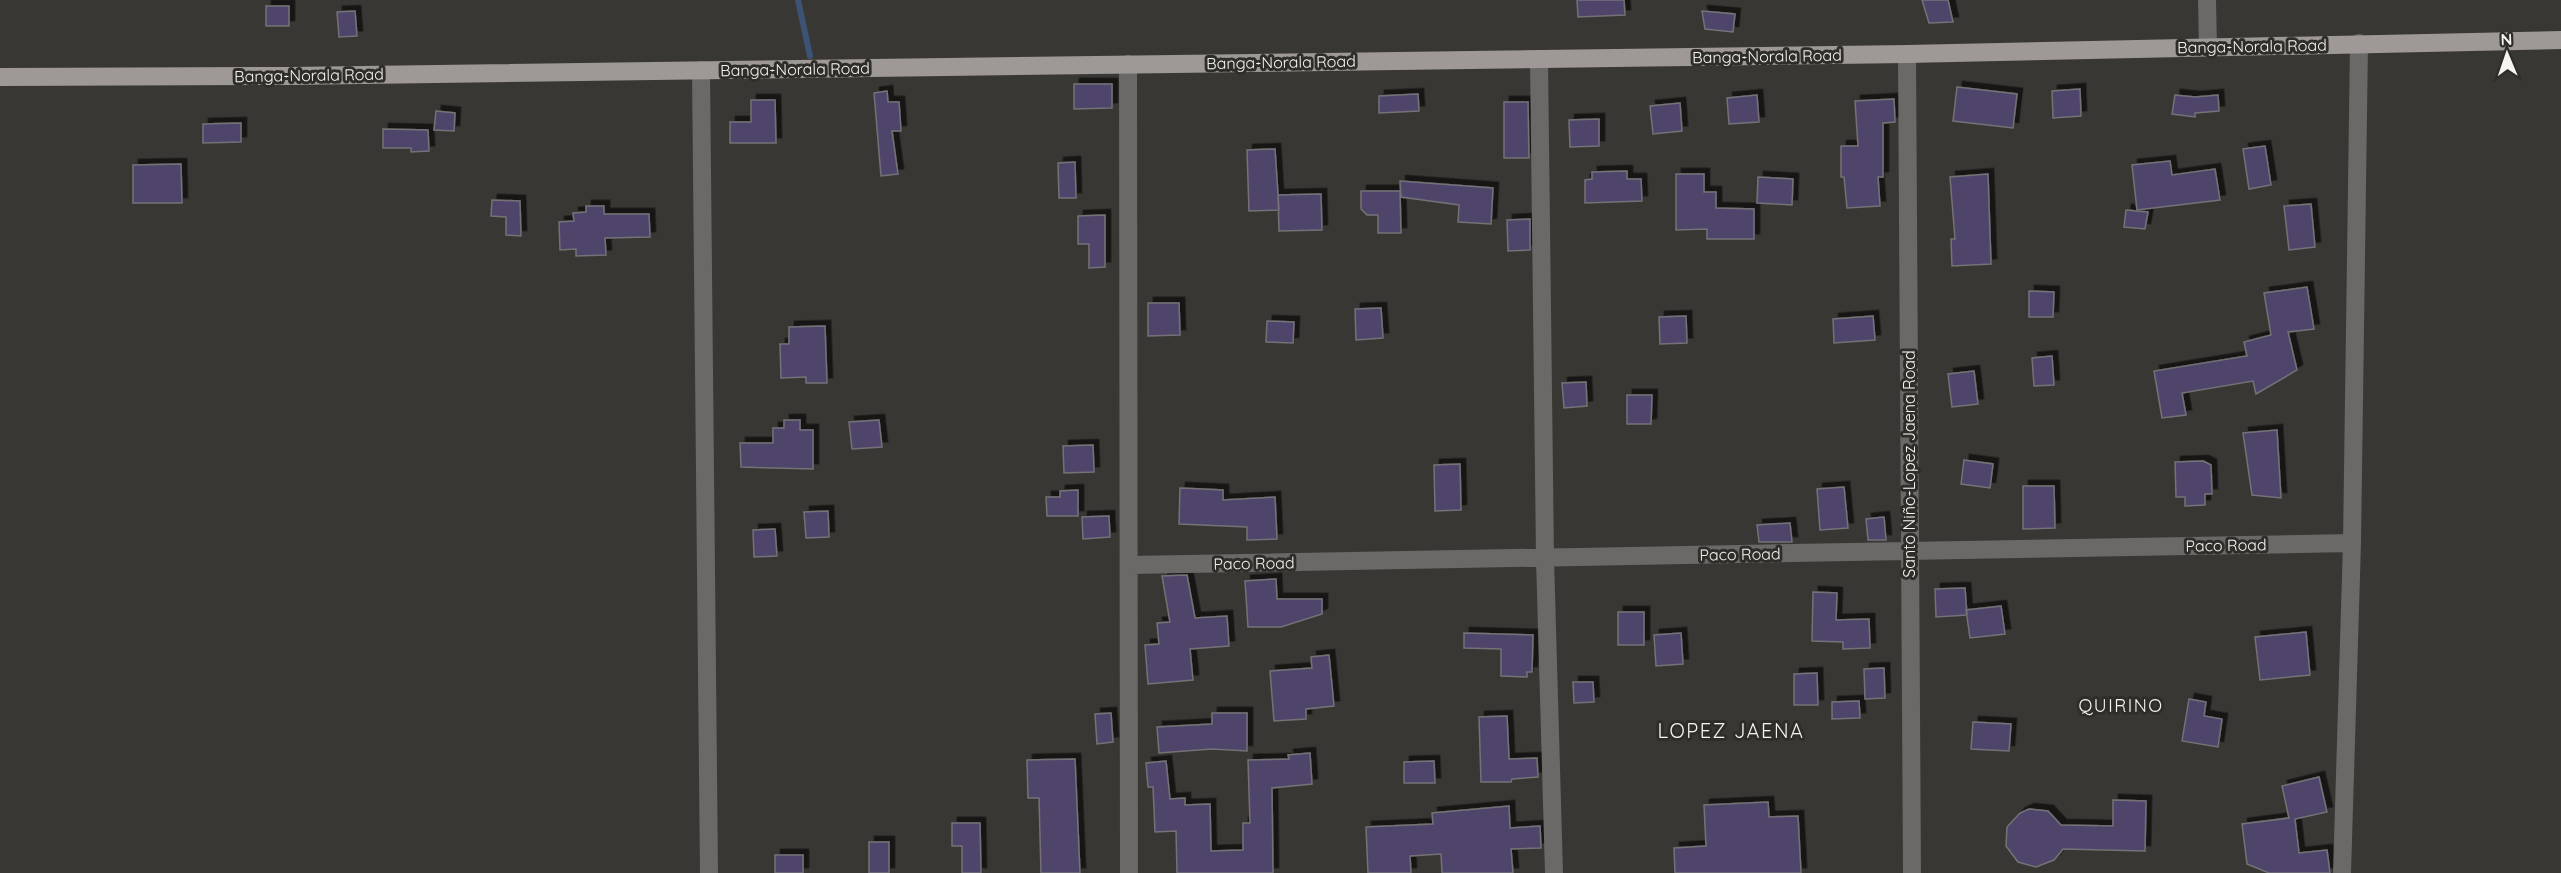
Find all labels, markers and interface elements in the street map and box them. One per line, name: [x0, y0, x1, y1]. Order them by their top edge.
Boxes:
north arrow: [2477, 24, 2537, 84]
text: N: [2500, 29, 2513, 49]
street label: Banga-Norala Road: [2177, 35, 2327, 57]
street label: Banga-Norala Road: [1692, 45, 1842, 67]
street label: Banga-Norala Road: [1206, 51, 1356, 73]
street label: Banga-Norala Road: [720, 58, 870, 80]
street label: Banga-Norala Road: [234, 64, 384, 86]
street label: Santo Niño-Lopez Jaena Road: [1899, 350, 1919, 578]
street label: Paco Road: [2185, 534, 2267, 556]
street label: Paco Road: [1699, 543, 1781, 565]
street label: Paco Road: [1213, 552, 1295, 574]
district label: QUIRINO: [2078, 694, 2164, 717]
district label: LOPEZ JAENA: [1658, 718, 1804, 743]

